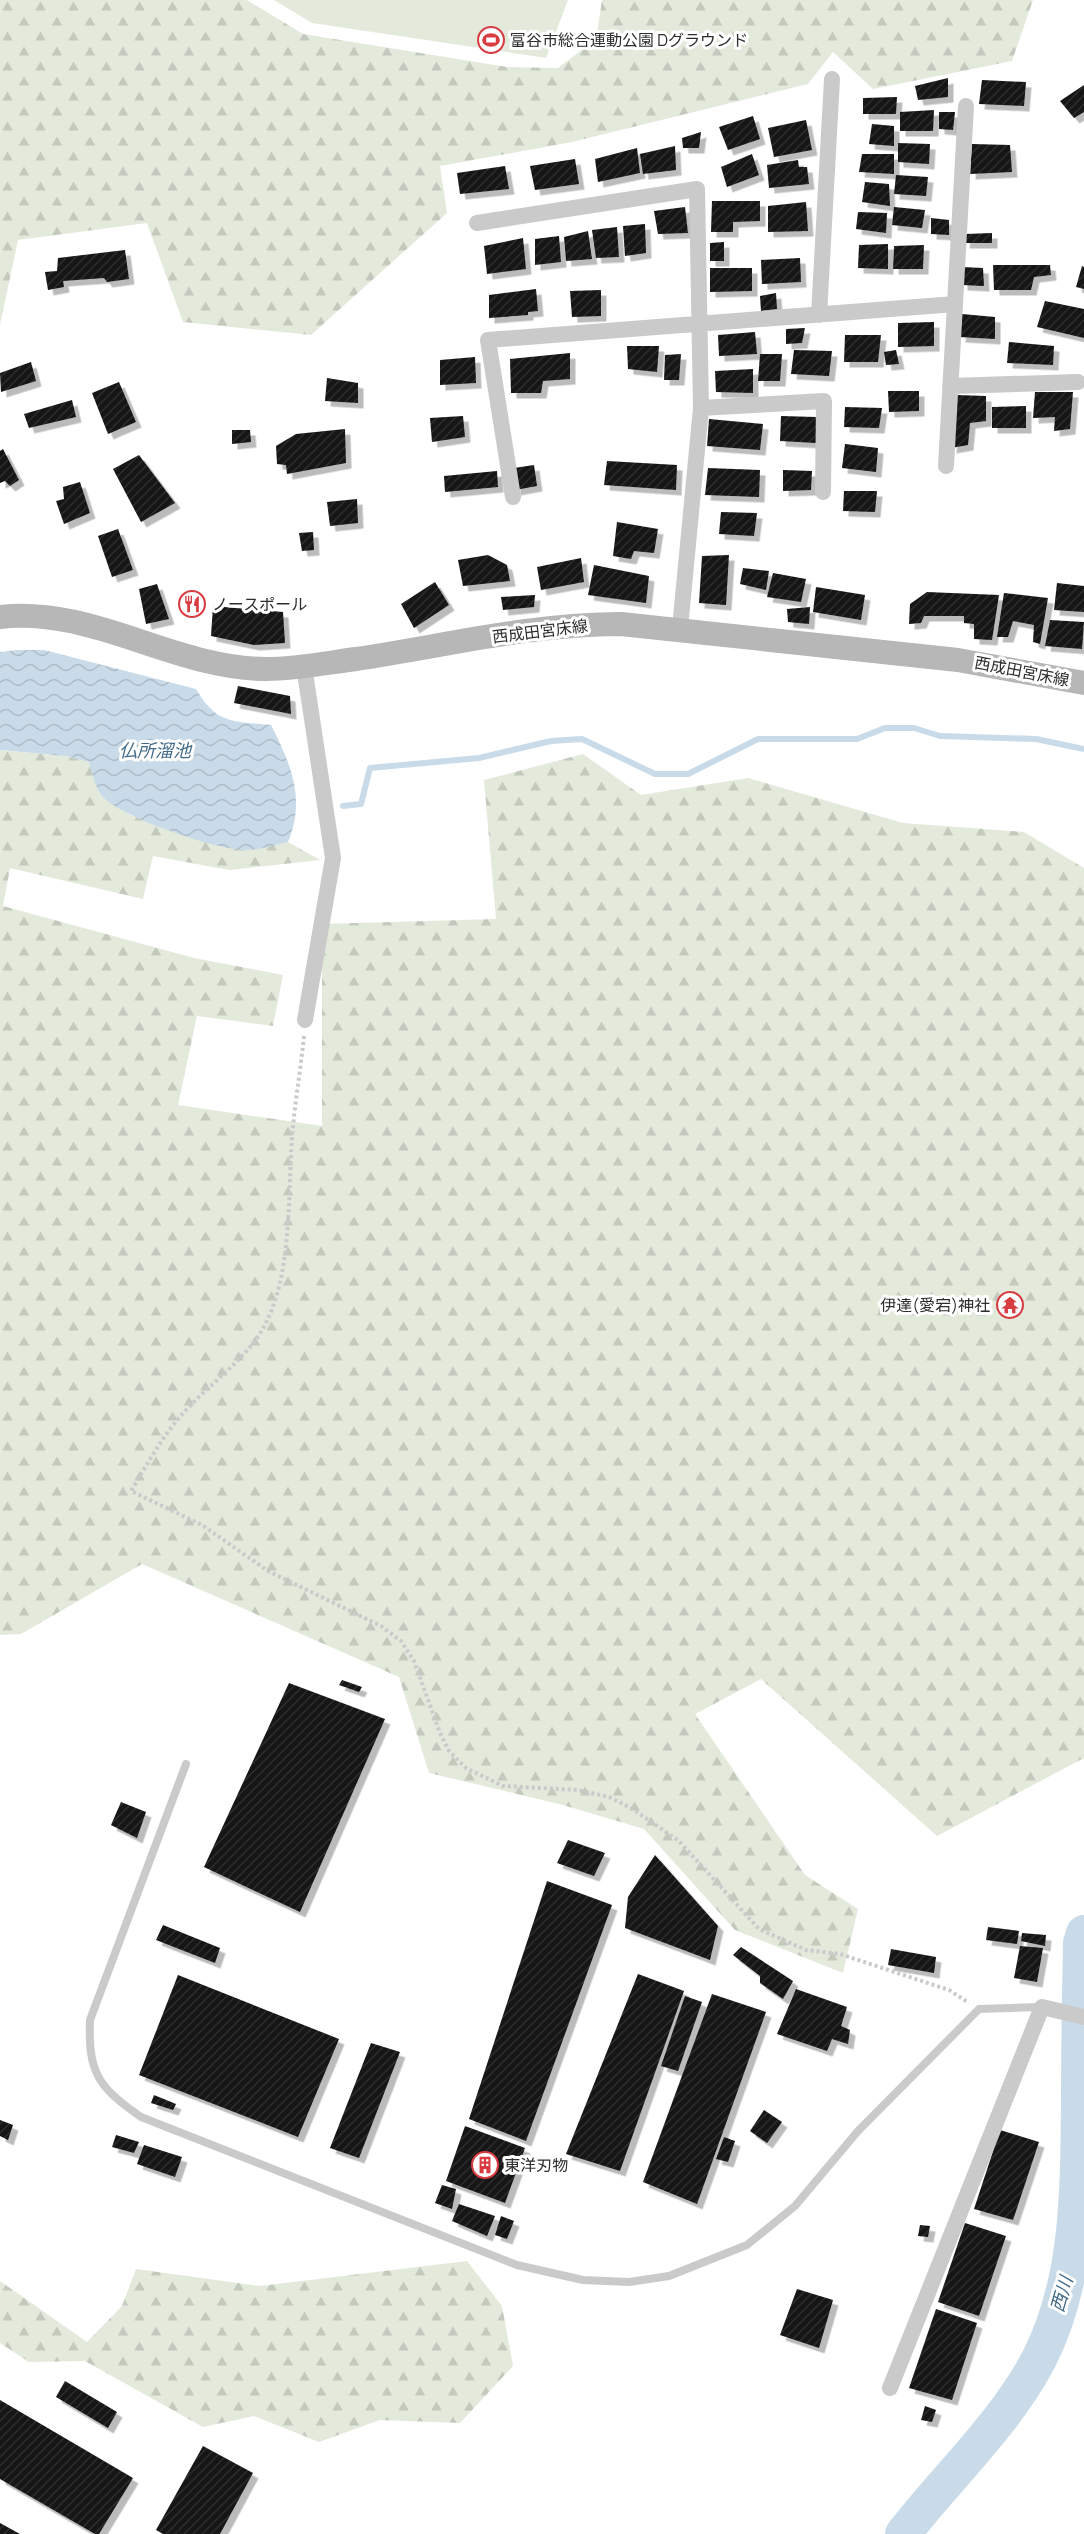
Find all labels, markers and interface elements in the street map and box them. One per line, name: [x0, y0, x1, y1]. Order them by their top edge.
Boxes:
sports icon: 富谷市総合運動公園 Dグラウンド: [476, 25, 506, 55]
place label: 富谷市総合運動公園 Dグラウンド: [510, 29, 748, 51]
restaurant icon: ノースポール: [177, 589, 207, 619]
place label: ノースポール: [212, 593, 307, 615]
street label: 西成田宮床線: [491, 614, 589, 648]
street label: 西成田宮床線: [973, 651, 1071, 691]
water label: 仏所溜池: [119, 738, 193, 762]
temple icon: 伊達(愛宕)神社: [995, 1290, 1025, 1320]
place label: 伊達(愛宕)神社: [880, 1294, 990, 1316]
building icon: 東洋刃物: [470, 2150, 500, 2180]
place label: 東洋刃物: [504, 2154, 568, 2176]
water label: 西川: [1045, 2271, 1078, 2315]

